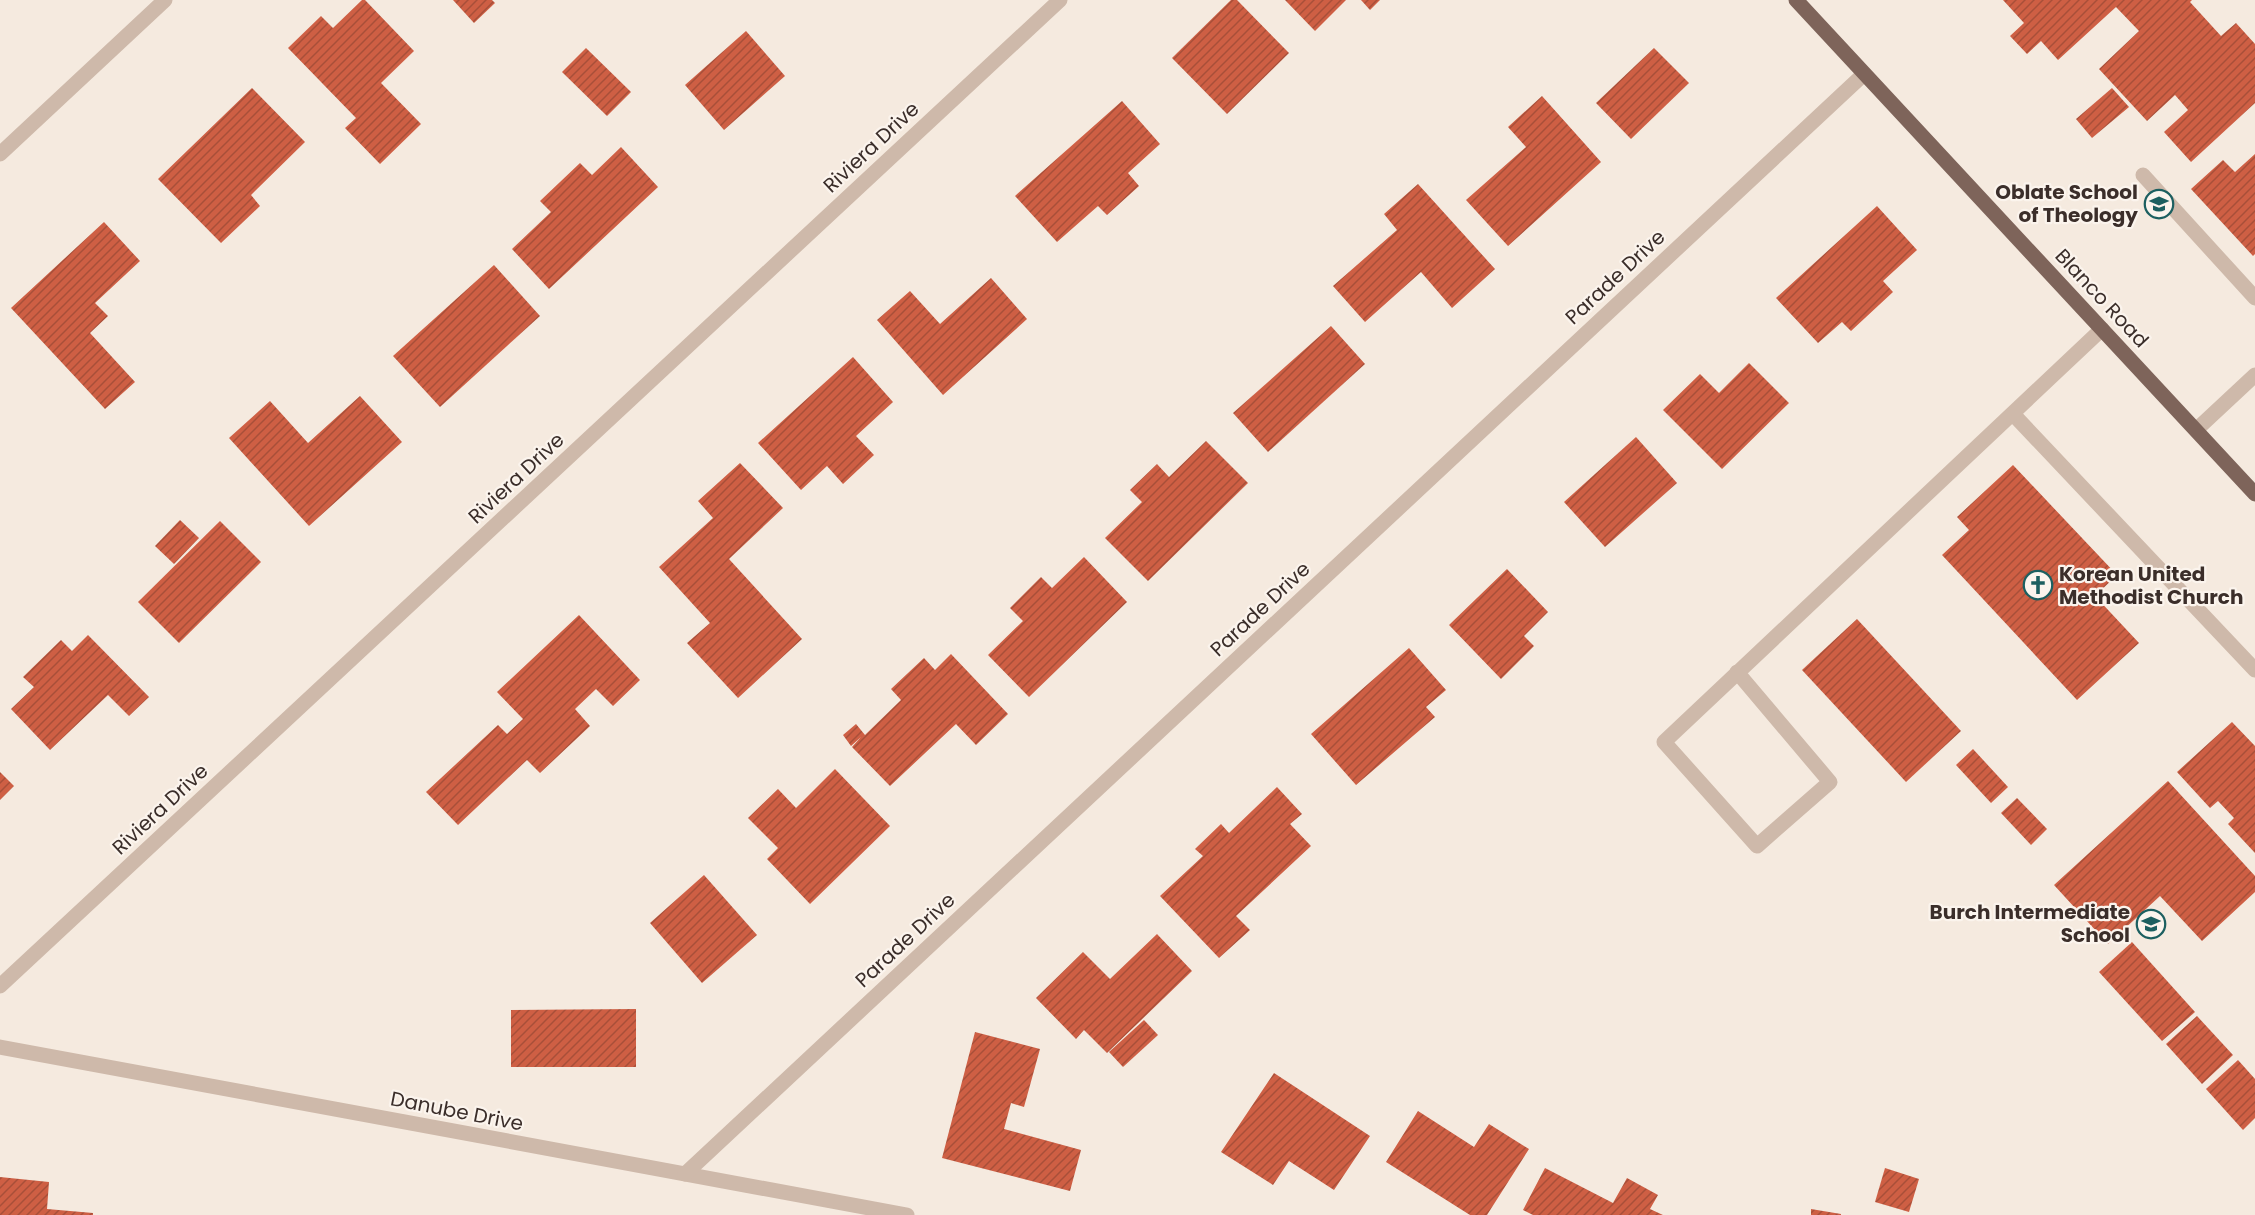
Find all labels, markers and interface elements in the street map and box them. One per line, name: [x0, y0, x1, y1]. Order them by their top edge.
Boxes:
street label: Riviera Drive: [817, 95, 925, 199]
place label: Oblate School of Theology: [1995, 178, 2138, 229]
school or university icon: Oblate School of Theology: [2143, 188, 2175, 220]
street label: Parade Drive: [1559, 223, 1671, 331]
street label: Blanco Road: [2049, 242, 2155, 354]
street label: Riviera Drive: [462, 426, 570, 530]
street label: Parade Drive: [1204, 555, 1316, 663]
place label: Korean United Methodist Church: [2059, 560, 2243, 611]
church icon: Korean United Methodist Church: [2022, 569, 2054, 601]
street label: Riviera Drive: [106, 757, 214, 861]
street label: Parade Drive: [849, 886, 961, 994]
place label: Burch Intermediate School: [1930, 898, 2130, 949]
school or university icon: Burch Intermediate School: [2135, 908, 2167, 940]
street label: Danube Drive: [388, 1084, 526, 1138]

